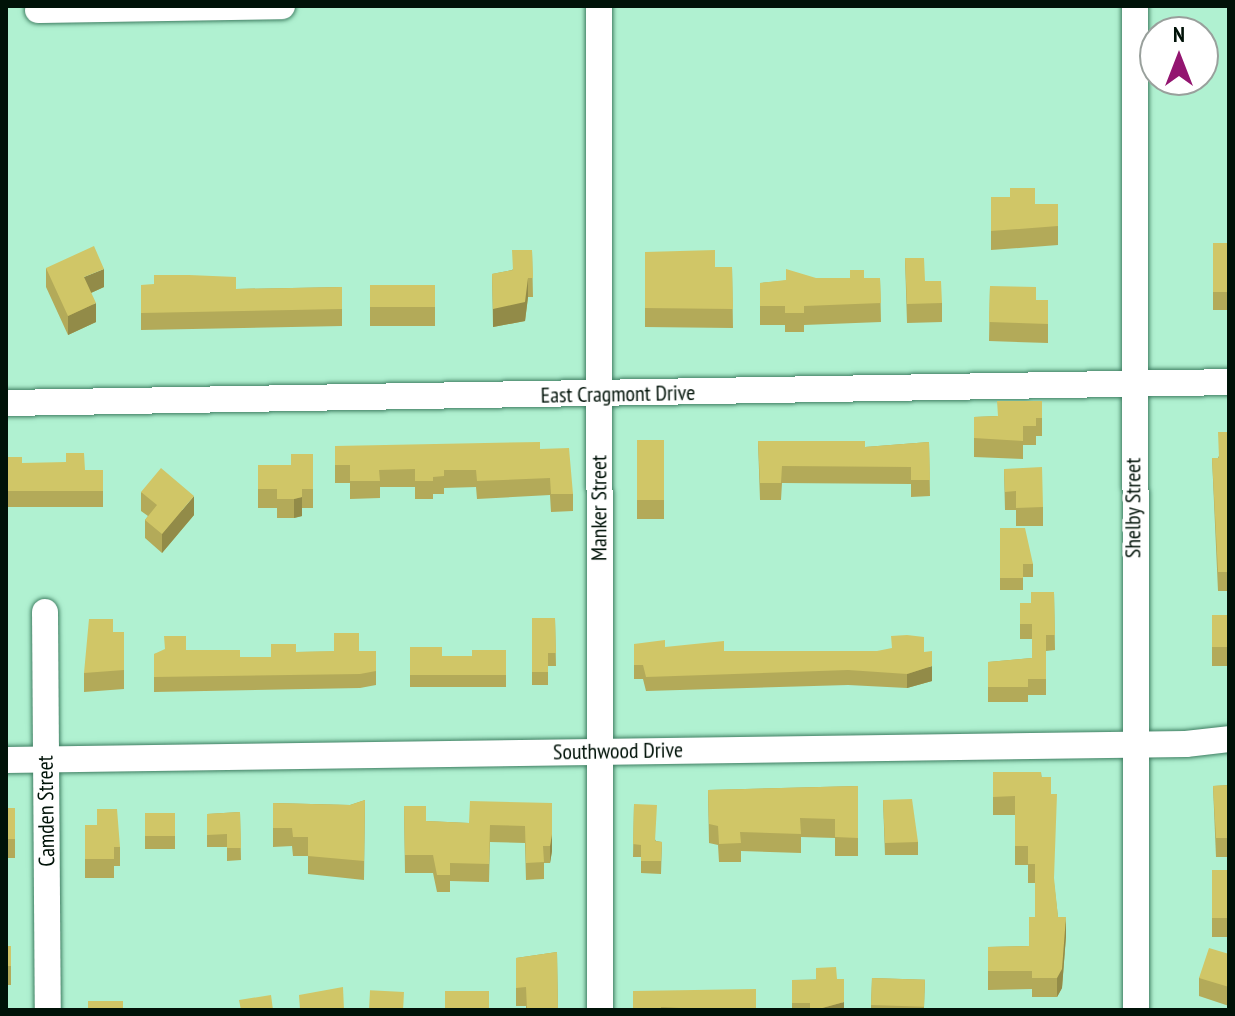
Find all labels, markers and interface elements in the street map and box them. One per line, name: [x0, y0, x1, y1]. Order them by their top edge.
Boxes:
north arrow: [1139, 16, 1219, 96]
text: N: [1173, 20, 1185, 48]
street label: East Cragmont Drive: [540, 379, 696, 409]
street label: Manker Street: [586, 455, 612, 561]
street label: Shelby Street: [1120, 457, 1146, 559]
street label: Southwood Drive: [553, 737, 683, 765]
street label: Camden Street: [32, 755, 60, 867]

